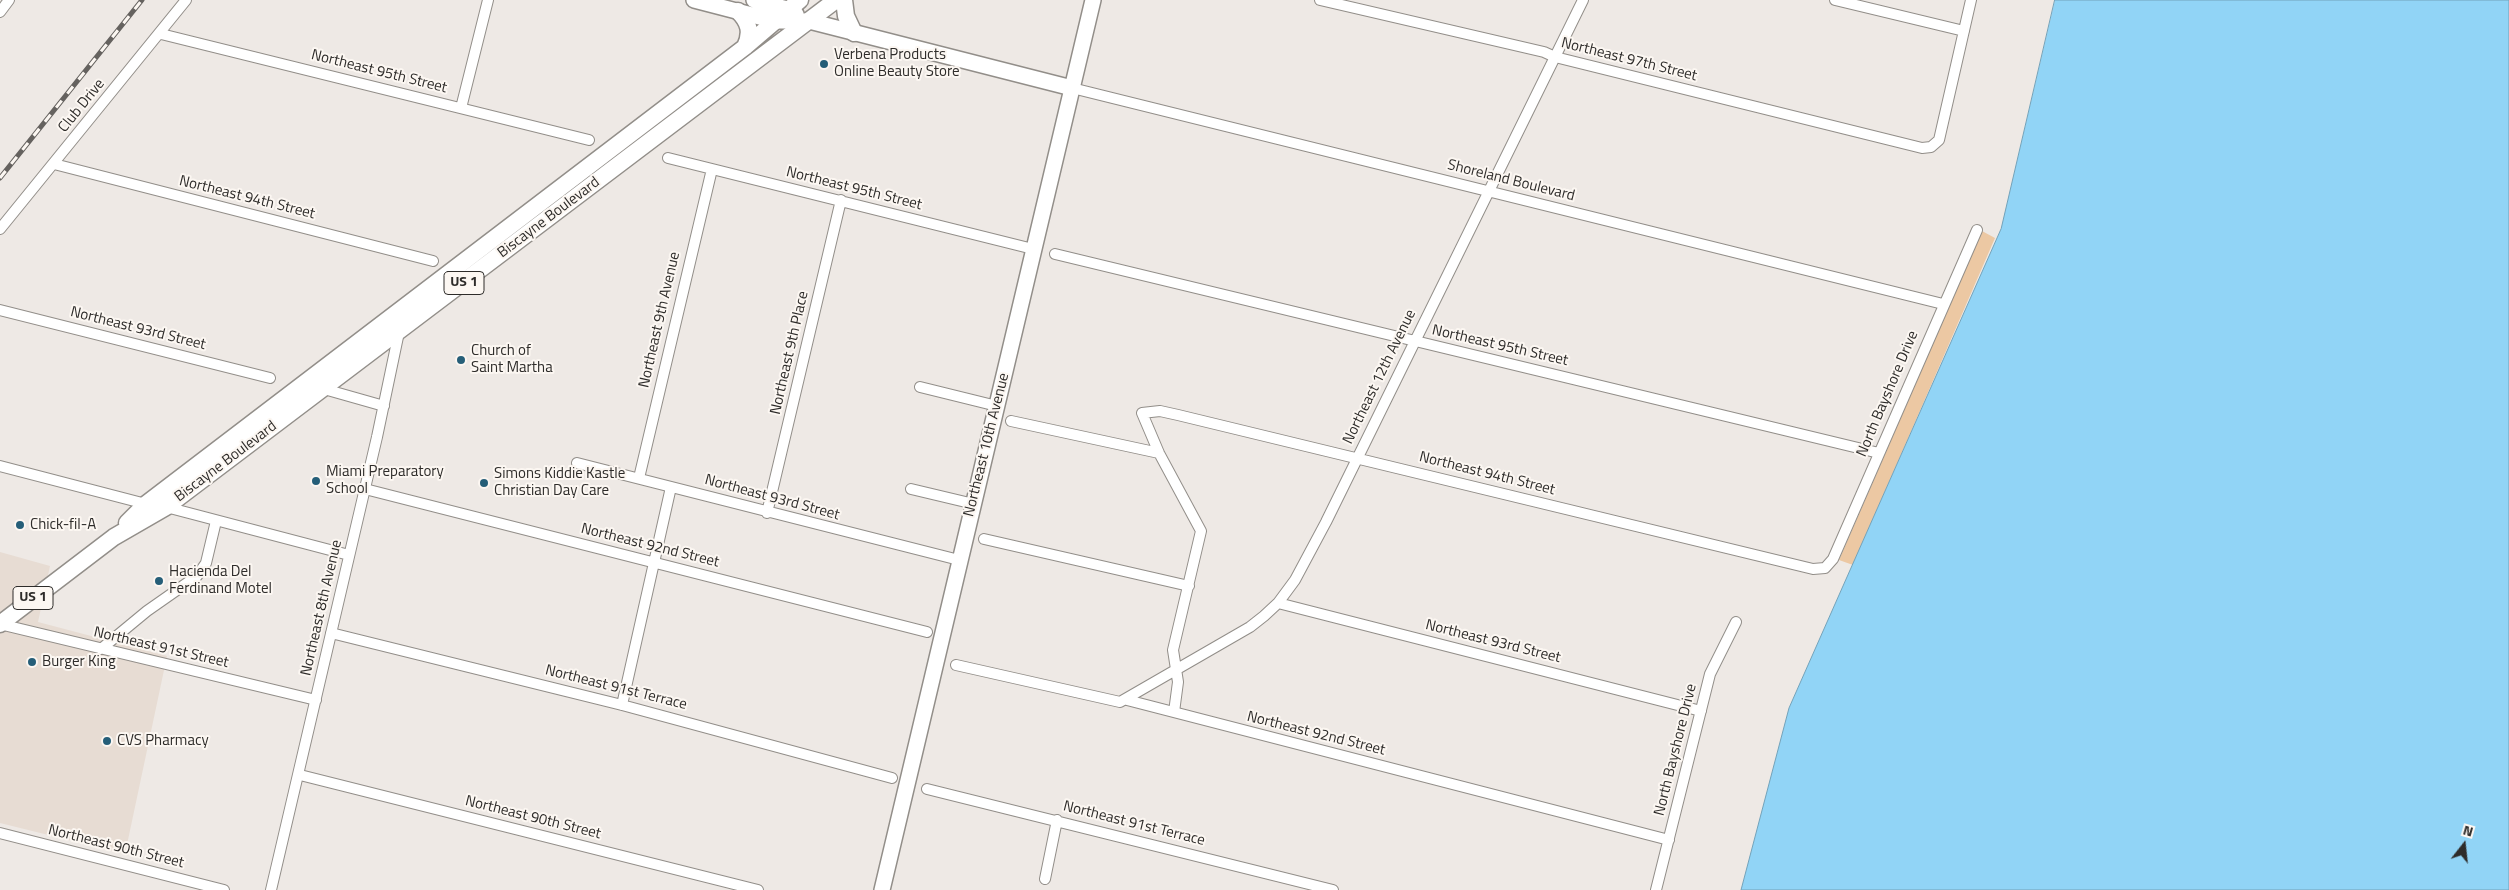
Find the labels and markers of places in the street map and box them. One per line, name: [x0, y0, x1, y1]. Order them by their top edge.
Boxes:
place label: Verbena Products Online Beauty Store: [834, 46, 960, 81]
marker: Verbena Products Online Beauty Store: [818, 58, 830, 70]
place label: Church of Saint Martha: [471, 342, 553, 377]
marker: Church of Saint Martha: [455, 354, 467, 366]
place label: Miami Preparatory School: [326, 463, 444, 498]
place label: Simons Kiddie Kastle Christian Day Care: [494, 465, 625, 500]
marker: Miami Preparatory School: [310, 475, 322, 487]
marker: Simons Kiddie Kastle Christian Day Care: [478, 477, 490, 489]
place label: Chick-fil-A: [30, 516, 96, 534]
marker: Chick-fil-A: [14, 519, 26, 531]
place label: Hacienda Del Ferdinand Motel: [169, 563, 272, 598]
marker: Hacienda Del Ferdinand Motel: [153, 575, 165, 587]
place label: Burger King: [42, 653, 116, 671]
marker: Burger King: [26, 656, 38, 668]
place label: CVS Pharmacy: [117, 732, 209, 750]
marker: CVS Pharmacy: [101, 735, 113, 747]

